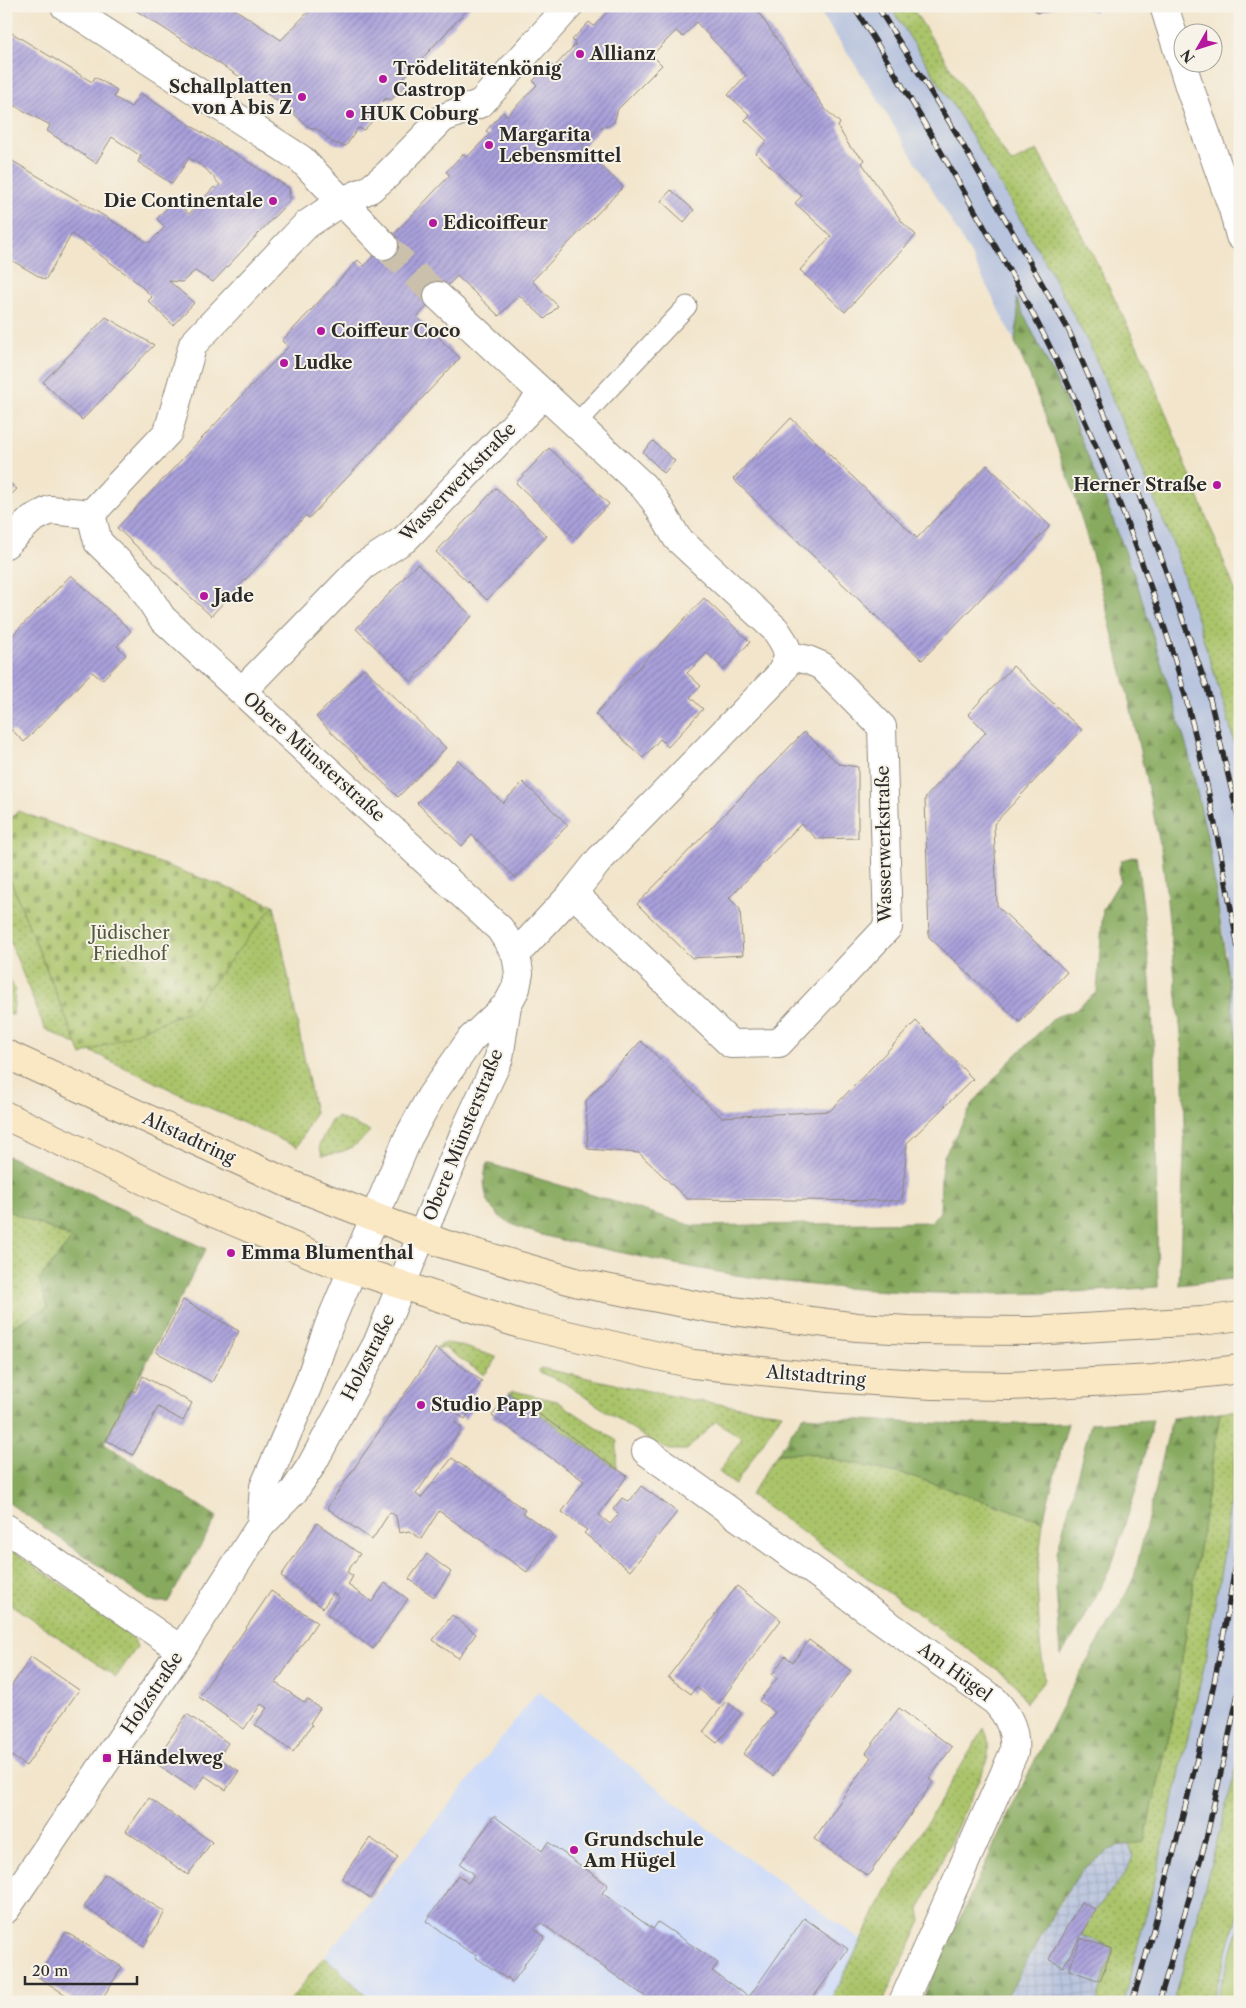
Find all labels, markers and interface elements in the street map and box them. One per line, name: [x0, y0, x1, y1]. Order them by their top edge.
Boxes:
north arrow: [1174, 22, 1224, 72]
place label: Allianz: [589, 43, 656, 65]
text: N: [1177, 46, 1199, 67]
marker: Allianz: [574, 48, 586, 60]
place label: Trödelitätenkönig Castrop: [393, 58, 562, 101]
marker: Trödelitätenkönig Castrop: [377, 73, 389, 85]
place label: Schallplatten von A bis Z: [169, 76, 293, 119]
marker: Schallplatten von A bis Z: [296, 91, 308, 103]
place label: HUK Coburg: [360, 103, 479, 125]
marker: HUK Coburg: [344, 108, 356, 120]
place label: Margarita Lebensmittel: [499, 124, 621, 167]
marker: Margarita Lebensmittel: [483, 139, 495, 151]
place label: Die Continentale: [104, 190, 263, 212]
marker: Die Continentale: [267, 195, 279, 207]
place label: Edicoiffeur: [443, 212, 548, 234]
marker: Edicoiffeur: [427, 217, 439, 229]
place label: Coiffeur Coco: [331, 320, 460, 342]
marker: Coiffeur Coco: [315, 325, 327, 337]
place label: Ludke: [294, 352, 353, 374]
marker: Ludke: [278, 357, 290, 369]
street label: Wasserwerkstraße: [395, 418, 520, 547]
place label: Herner Straße: [1073, 474, 1207, 496]
marker: Herner Straße: [1211, 479, 1223, 491]
place label: Jade: [211, 585, 254, 607]
marker: Jade: [198, 590, 210, 602]
street label: Obere Münsterstraße: [238, 687, 390, 827]
street label: Wasserwerkstraße: [872, 765, 896, 924]
park label: Jüdischer Friedhof: [87, 922, 170, 965]
street label: Obere Münsterstraße: [418, 1046, 508, 1224]
street label: Altstadtring: [138, 1107, 239, 1169]
place label: Emma Blumenthal: [241, 1242, 414, 1264]
marker: Emma Blumenthal: [225, 1247, 237, 1259]
street label: Holzstraße: [337, 1310, 399, 1404]
street label: Altstadtring: [764, 1361, 867, 1391]
place label: Studio Papp: [431, 1394, 543, 1416]
marker: Studio Papp: [415, 1399, 427, 1411]
street label: Am Hügel: [913, 1637, 996, 1706]
street label: Holzstraße: [117, 1648, 187, 1738]
place label: Händelweg: [117, 1747, 223, 1769]
marker: Händelweg: [101, 1752, 113, 1764]
place label: Grundschule Am Hügel: [583, 1829, 704, 1872]
marker: Grundschule Am Hügel: [568, 1844, 580, 1856]
scale bar: [25, 1953, 138, 1985]
text: 20 m: [32, 1961, 68, 1980]

